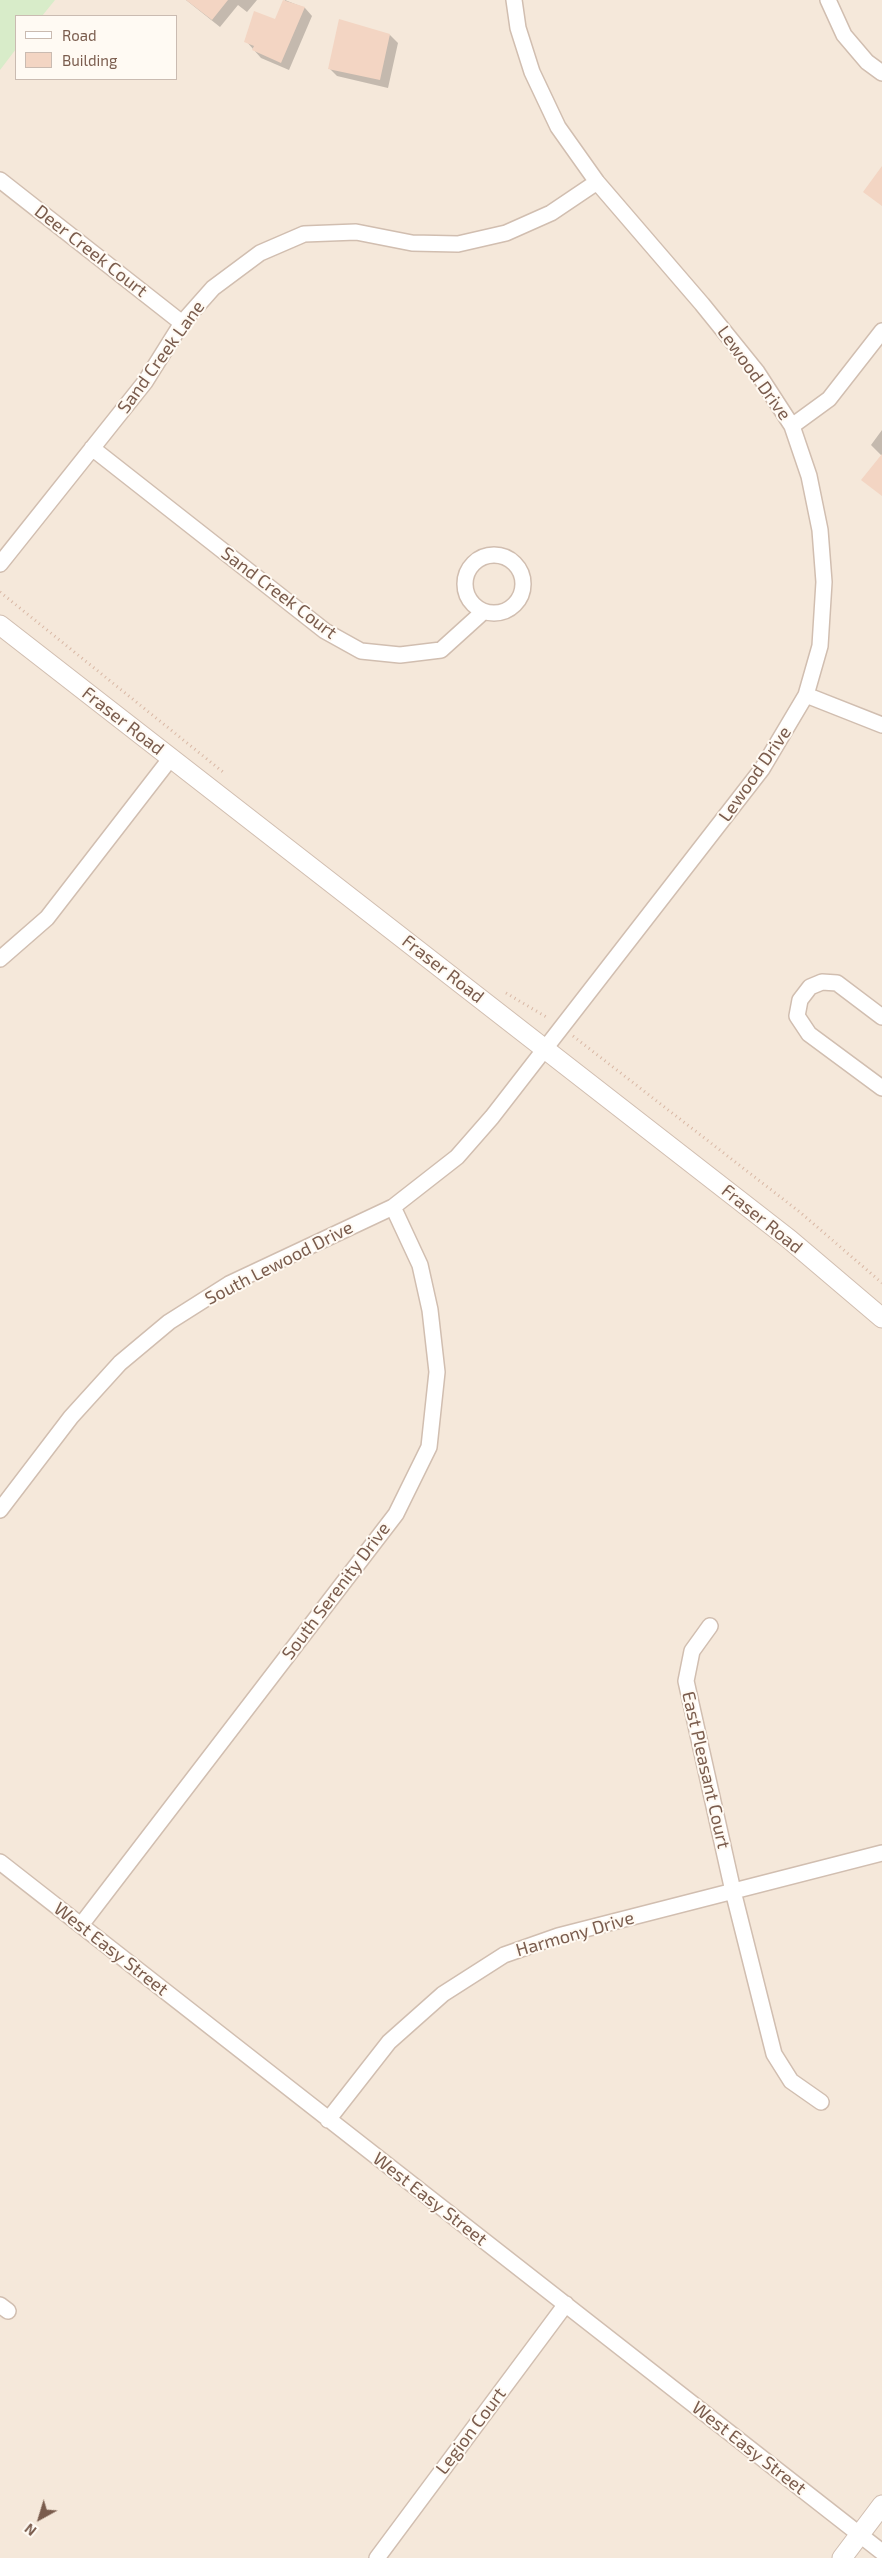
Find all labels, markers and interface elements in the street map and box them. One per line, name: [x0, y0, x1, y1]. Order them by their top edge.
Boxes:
legend: [15, 15, 178, 80]
text: Road: [62, 26, 97, 44]
text: Building: [62, 51, 117, 69]
street label: Deer Creek Court: [30, 200, 152, 302]
street label: Sand Creek Lane: [113, 297, 209, 417]
street label: Lewood Drive: [713, 322, 795, 424]
street label: Sand Creek Court: [217, 542, 341, 644]
street label: Fraser Road: [78, 682, 168, 760]
street label: Lewood Drive: [714, 722, 796, 826]
street label: Fraser Road: [398, 930, 488, 1008]
street label: Fraser Road: [717, 1180, 807, 1258]
street label: South Lewood Drive: [201, 1216, 357, 1310]
street label: South Serenity Drive: [277, 1518, 395, 1664]
street label: East Pleasant Court: [677, 1689, 735, 1851]
street label: West Easy Street: [50, 1898, 172, 2000]
street label: Harmony Drive: [513, 1907, 637, 1961]
street label: West Easy Street: [369, 2148, 491, 2250]
street label: Legion Court: [431, 2383, 511, 2479]
street label: West Easy Street: [688, 2397, 810, 2499]
north arrow: [15, 2493, 65, 2543]
text: N: [21, 2520, 40, 2540]

